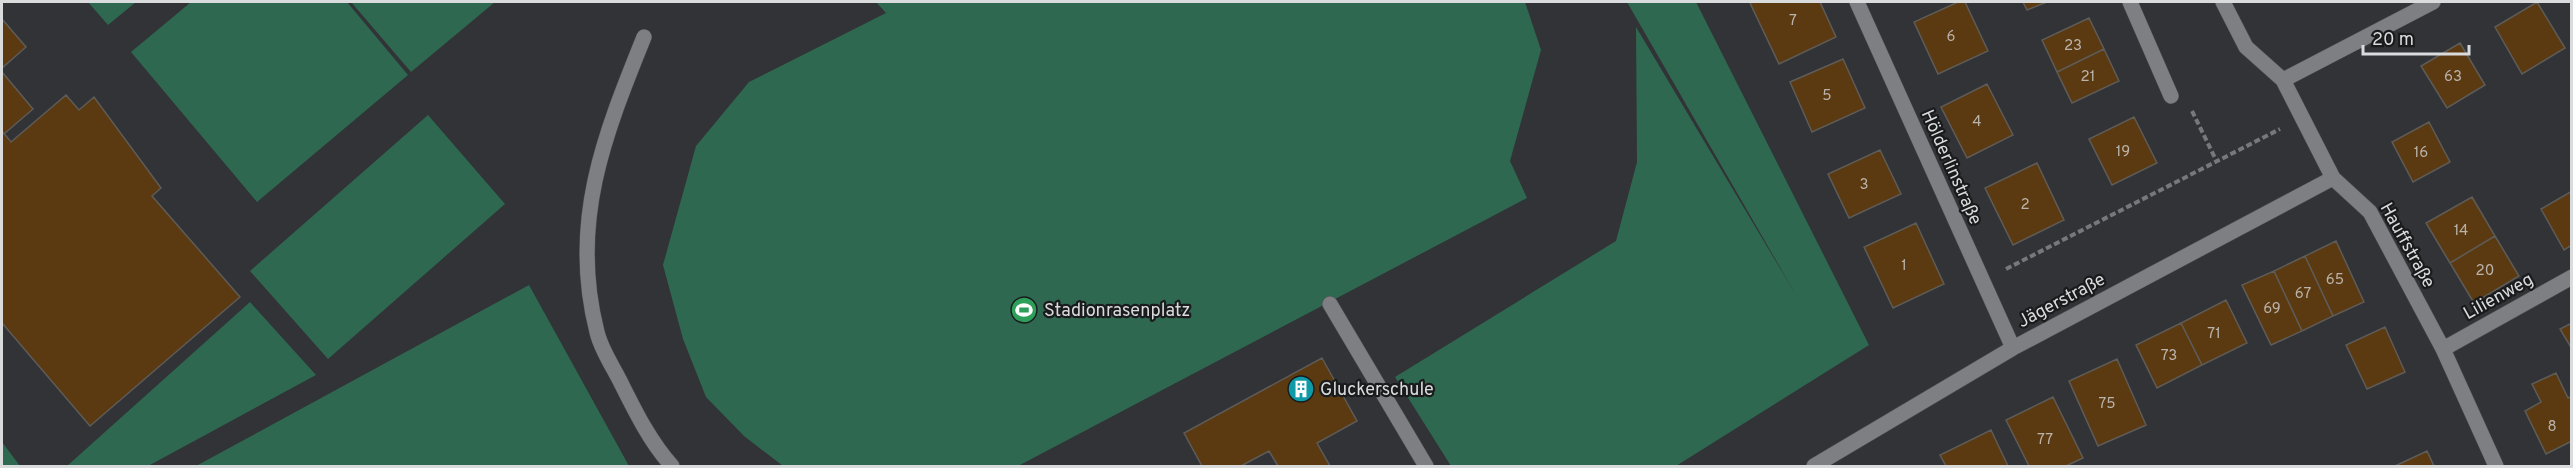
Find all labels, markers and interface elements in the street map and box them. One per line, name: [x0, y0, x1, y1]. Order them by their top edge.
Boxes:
house number: 7: [1789, 12, 1797, 31]
scale bar: [2363, 18, 2470, 56]
house number: 6: [1947, 28, 1956, 47]
text: 20 m: [2372, 29, 2414, 52]
house number: 23: [2064, 37, 2082, 56]
house number: 21: [2081, 68, 2095, 87]
house number: 63: [2444, 68, 2462, 87]
house number: 5: [1822, 87, 1832, 106]
street label: Hölderlinstraße: [1915, 106, 1986, 229]
house number: 4: [1972, 113, 1982, 132]
house number: 19: [2116, 143, 2130, 162]
house number: 16: [2414, 144, 2428, 163]
house number: 3: [1859, 176, 1869, 195]
house number: 2: [2020, 196, 2030, 215]
street label: Hauffstraße: [2374, 199, 2440, 292]
house number: 14: [2454, 222, 2468, 241]
house number: 1: [1901, 257, 1907, 276]
house number: 20: [2476, 262, 2494, 281]
street label: Jägerstraße: [2014, 269, 2110, 334]
street label: Lilienweg: [2460, 269, 2538, 326]
house number: 65: [2326, 271, 2344, 290]
house number: 67: [2295, 285, 2311, 304]
sports icon: Stadionrasenplatz: [1009, 295, 1039, 325]
place label: Stadionrasenplatz: [1044, 300, 1190, 323]
house number: 69: [2263, 300, 2281, 319]
house number: 71: [2207, 325, 2221, 344]
house number: 73: [2161, 347, 2177, 366]
building icon: Gluckerschule: [1286, 374, 1316, 404]
place label: Gluckerschule: [1320, 379, 1434, 402]
house number: 75: [2098, 395, 2116, 414]
house number: 8: [2547, 418, 2557, 437]
house number: 77: [2037, 431, 2053, 450]

